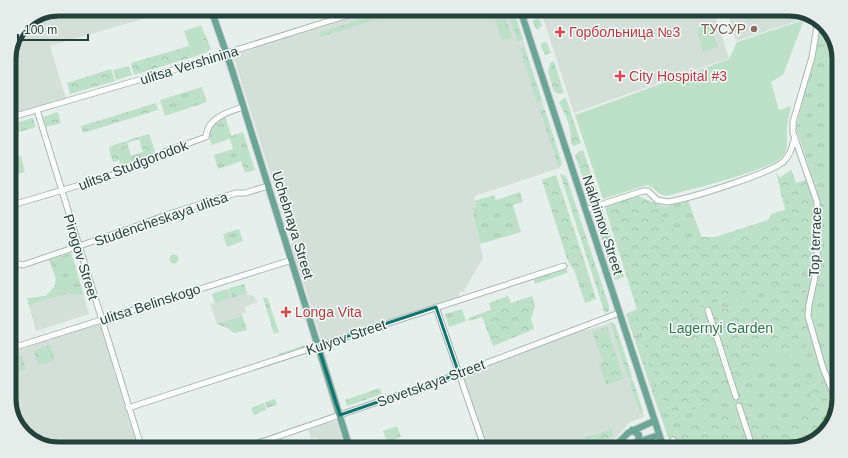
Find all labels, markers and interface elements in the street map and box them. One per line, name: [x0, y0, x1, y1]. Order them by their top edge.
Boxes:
scale bar: [18, 16, 88, 42]
place label: ТУСУР: [701, 21, 746, 37]
text: 100 m: [24, 23, 57, 37]
place label: Горбольница №3: [569, 24, 680, 40]
marker: ТУСУР: [749, 24, 759, 34]
marker: Горбольница №3: [554, 26, 566, 38]
street label: ulitsa Vershinina: [138, 42, 240, 88]
place label: City Hospital #3: [629, 68, 727, 84]
marker: City Hospital #3: [614, 70, 626, 82]
street label: ulitsa Studgorodok: [76, 136, 191, 193]
street label: Uchebnaya Street: [269, 169, 317, 281]
street label: Nakhimov Street: [579, 173, 627, 277]
street label: Studencheskaya ulitsa: [92, 189, 230, 249]
street label: Top terrace: [806, 207, 824, 277]
street label: Pirogov Street: [60, 212, 102, 302]
street label: ulitsa Belinskogo: [98, 280, 203, 328]
place label: Longa Vita: [295, 304, 362, 320]
marker: Longa Vita: [280, 306, 292, 318]
street label: Kulyov Street: [304, 316, 388, 358]
park label: Lagernyi Garden: [669, 320, 773, 336]
street label: Sovetskaya Street: [375, 356, 487, 410]

